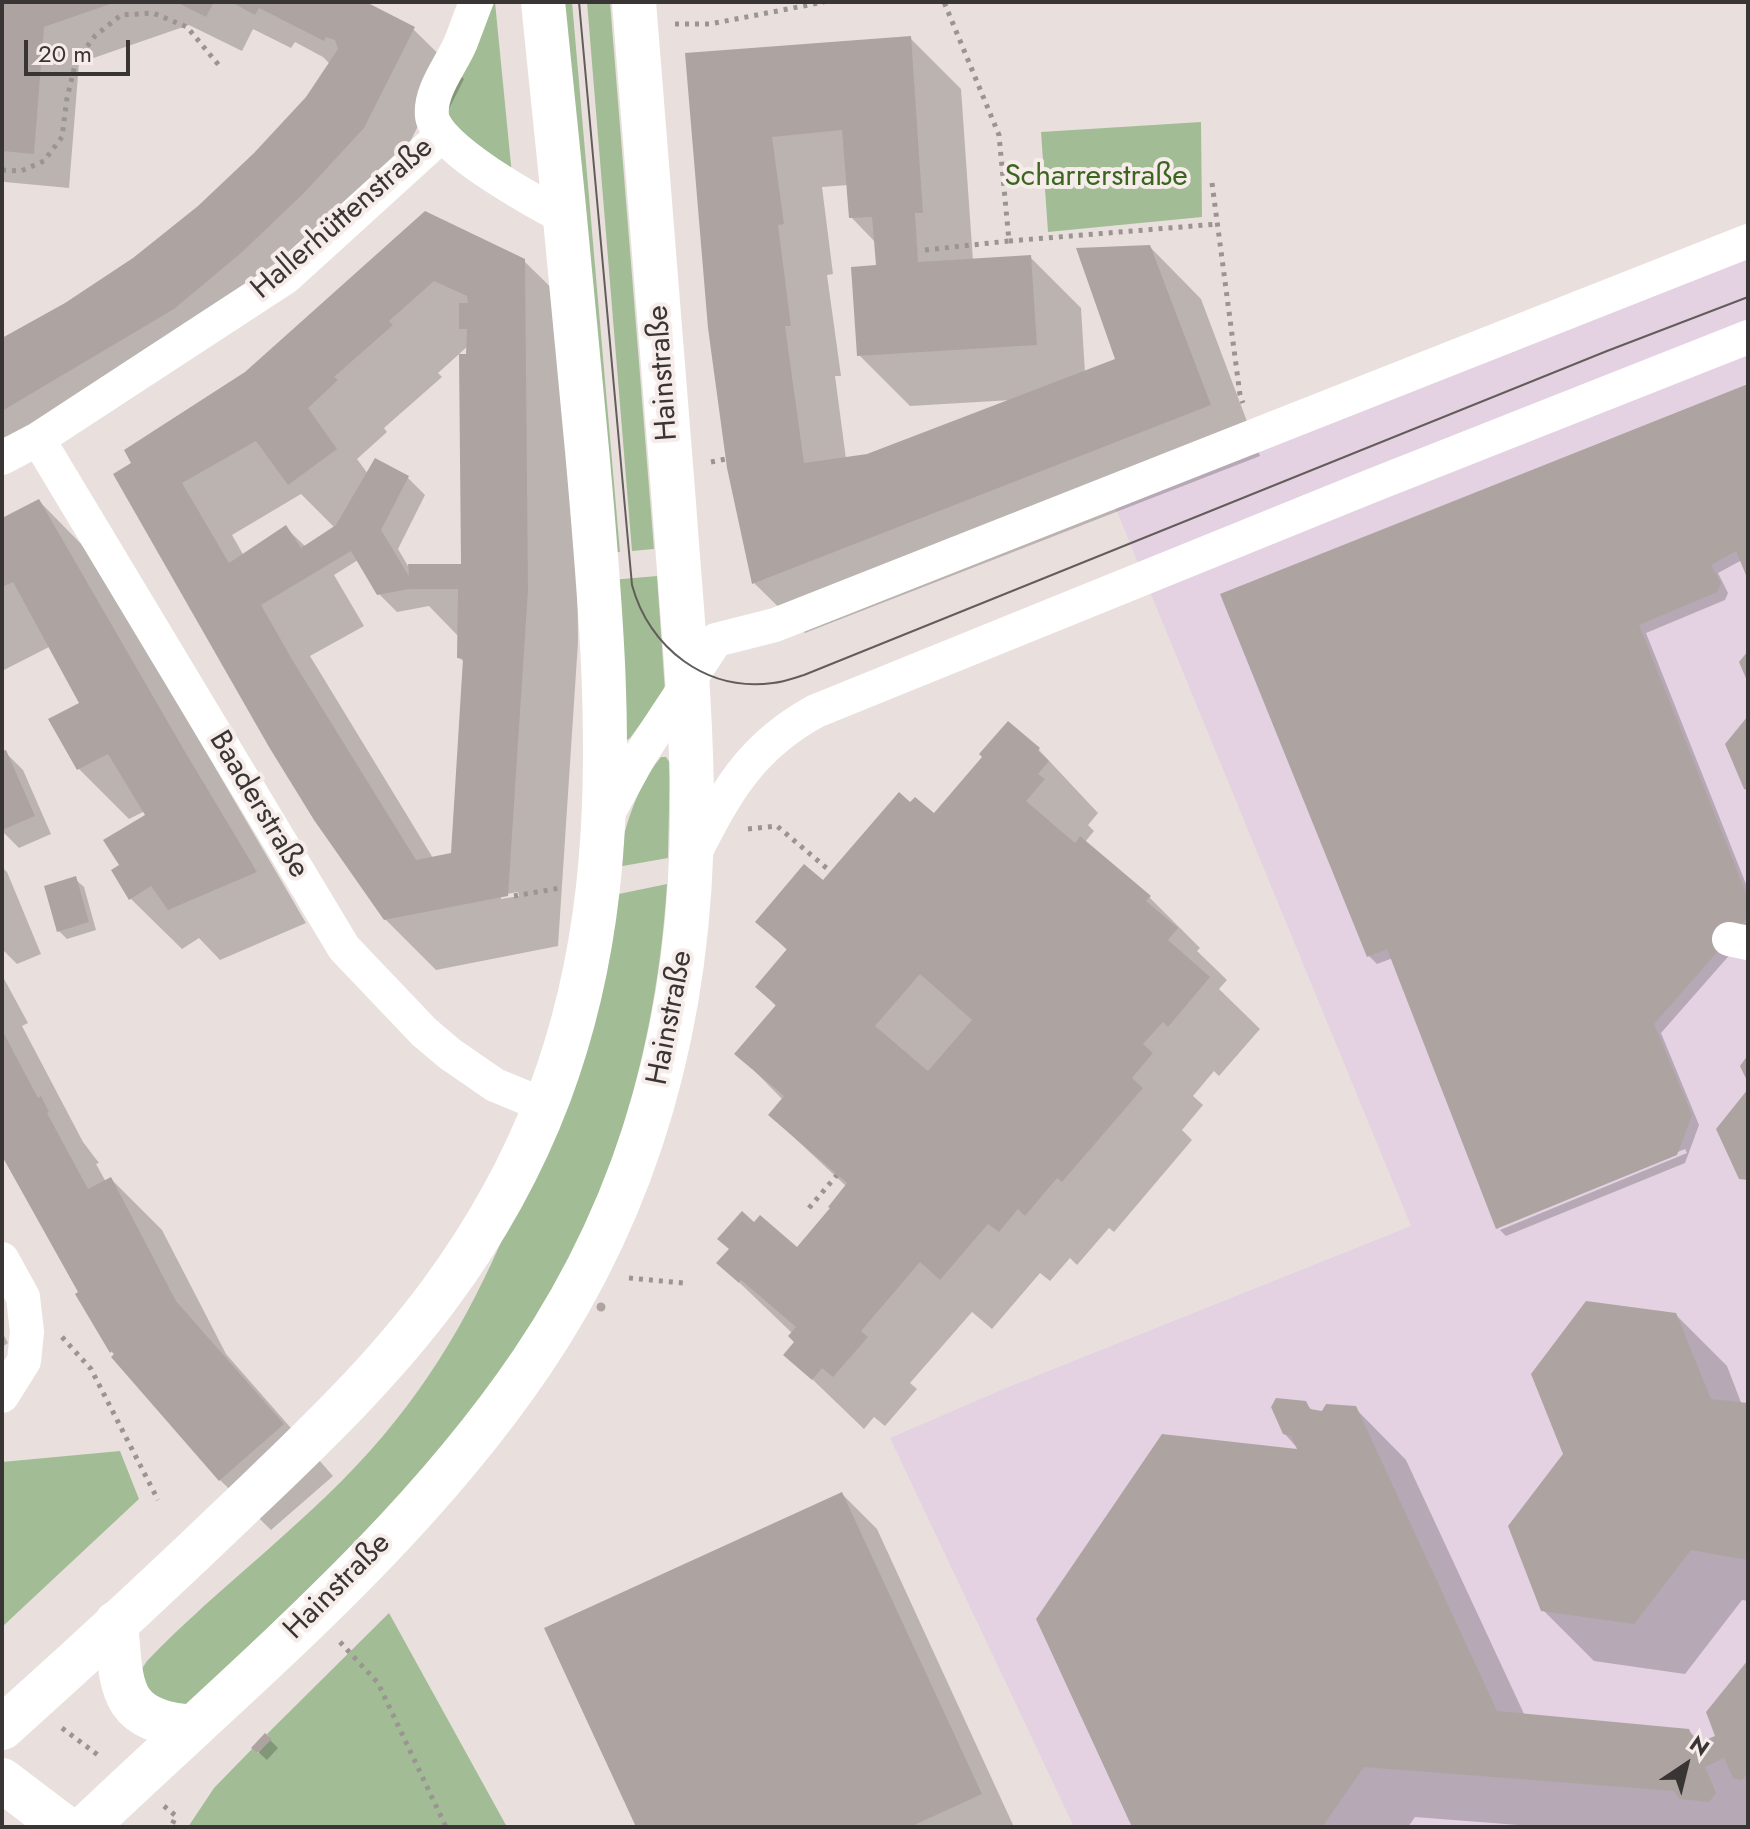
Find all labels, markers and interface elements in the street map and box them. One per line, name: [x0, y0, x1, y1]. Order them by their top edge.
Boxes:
scale bar: [28, 24, 134, 74]
text: 20 m: [38, 36, 92, 71]
street label: Hallerhüttenstraße: [245, 130, 441, 308]
park label: Scharrerstraße: [1004, 160, 1188, 196]
street label: Hainstraße: [641, 304, 687, 442]
street label: Baaderstraße: [200, 725, 316, 885]
street label: Hainstraße: [640, 948, 702, 1088]
street label: Hainstraße: [277, 1526, 399, 1648]
north arrow: [1646, 1725, 1726, 1805]
text: N: [1683, 1727, 1716, 1763]

